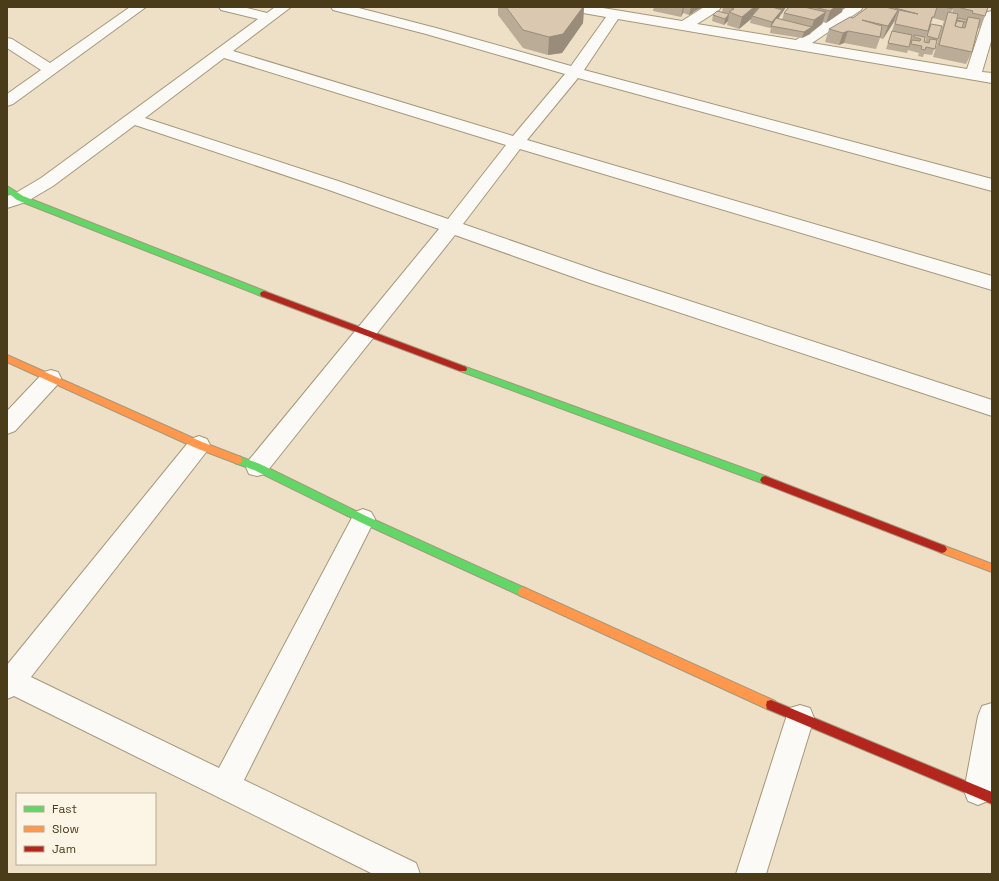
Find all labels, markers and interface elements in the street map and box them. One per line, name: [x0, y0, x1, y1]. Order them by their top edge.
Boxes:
legend: [16, 793, 156, 865]
text: Fast: [52, 801, 77, 817]
text: Slow: [52, 821, 79, 837]
text: Jam: [52, 841, 76, 857]

